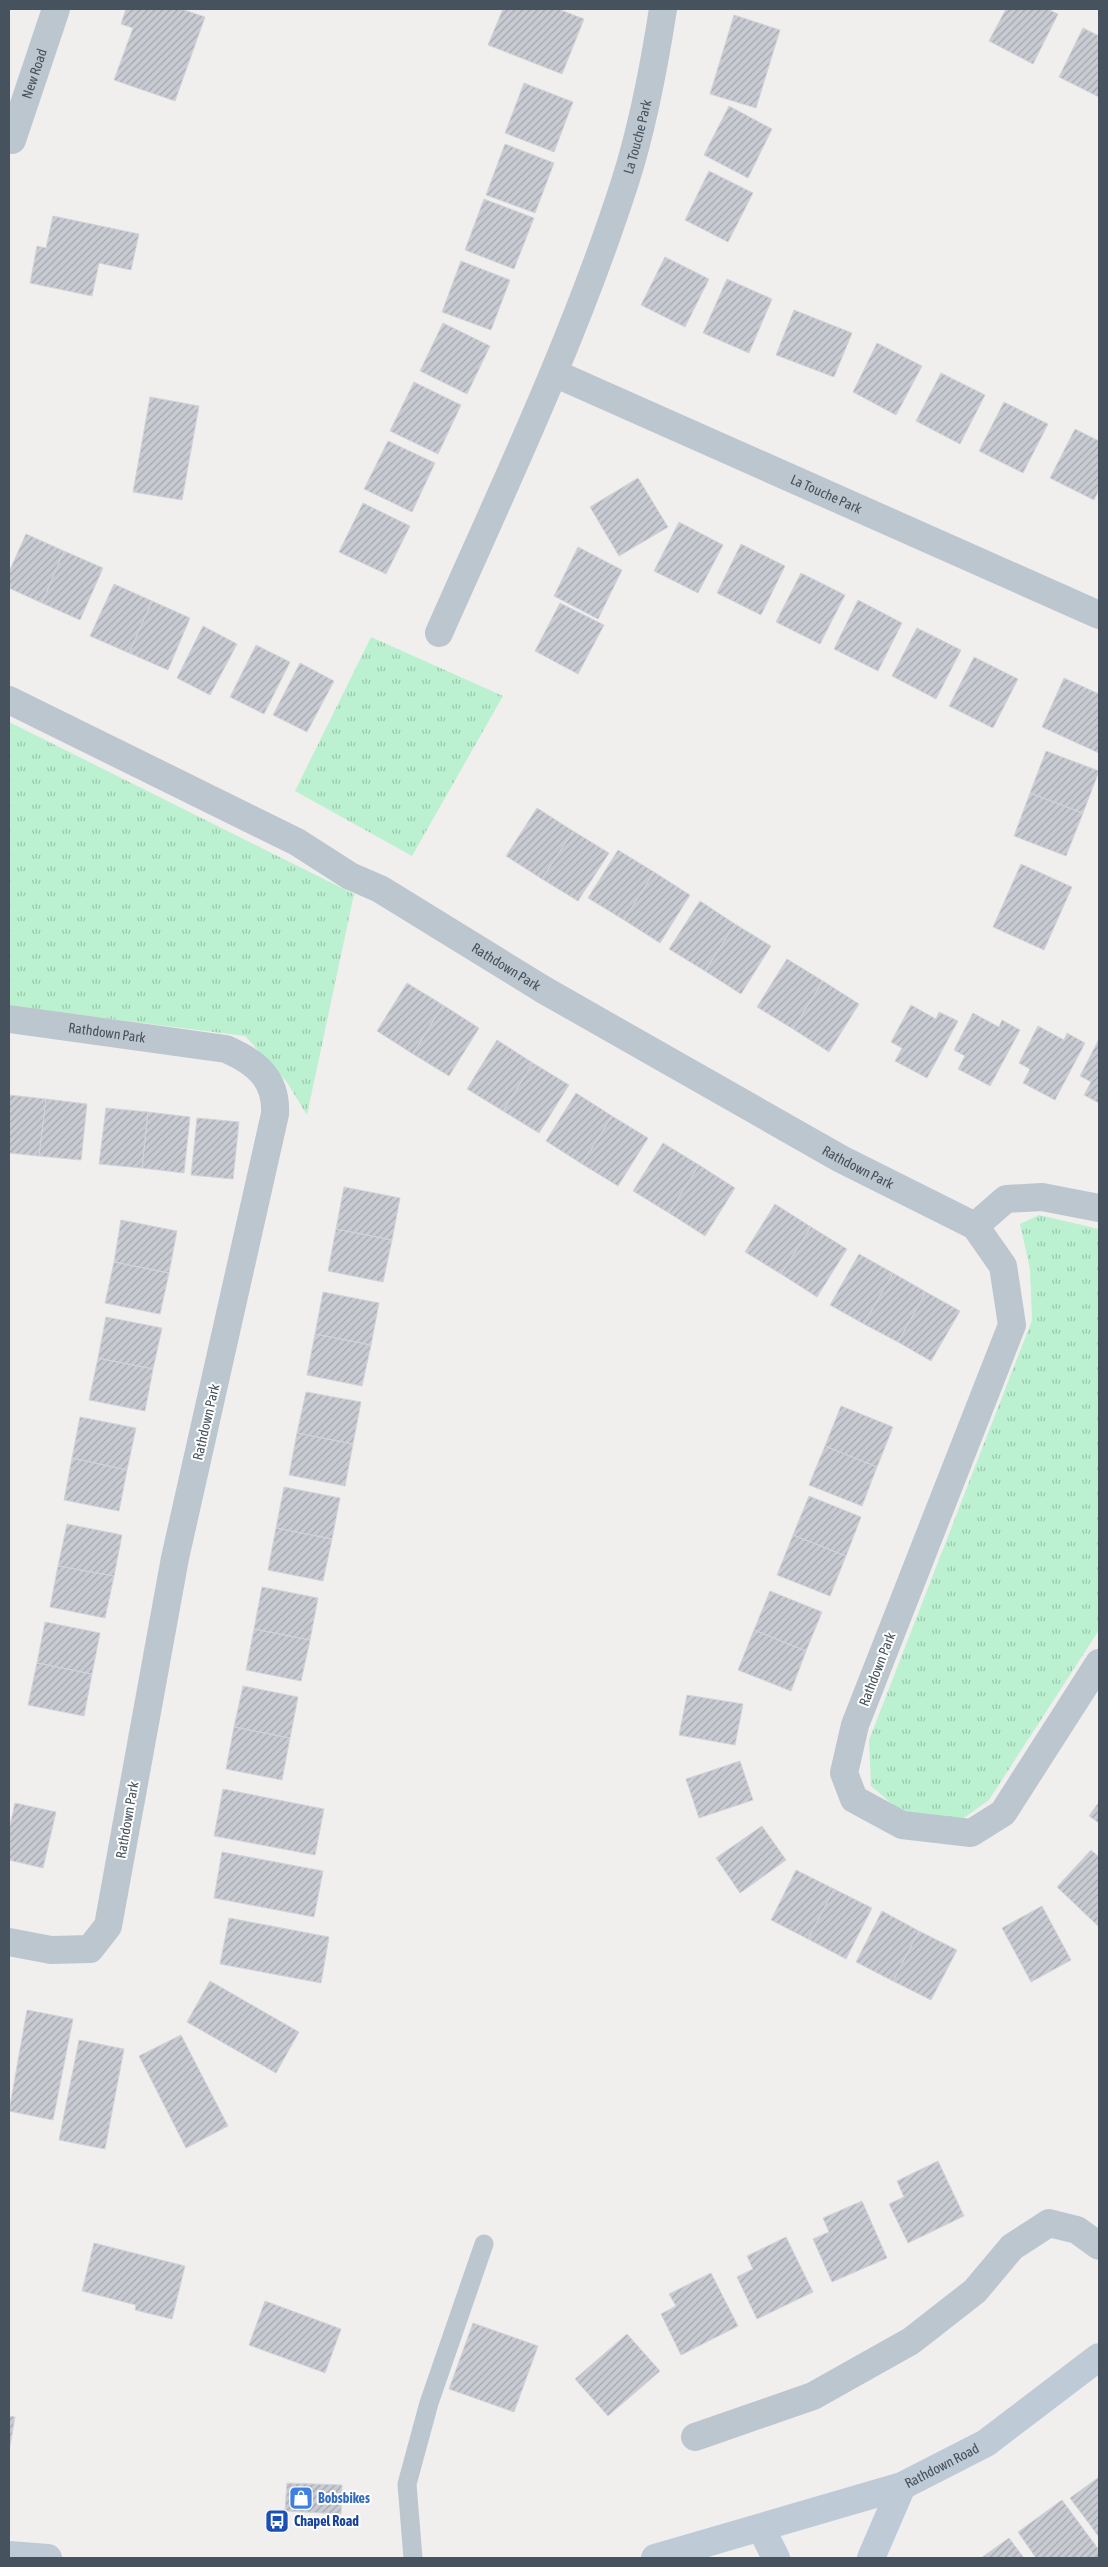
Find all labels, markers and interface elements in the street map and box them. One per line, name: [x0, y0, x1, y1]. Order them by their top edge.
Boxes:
street label: New Road: [19, 47, 50, 101]
street label: La Touche Park: [620, 98, 654, 176]
street label: La Touche Park: [788, 471, 864, 517]
street label: Rathdown Park: [469, 939, 544, 994]
street label: Rathdown Park: [67, 1019, 147, 1046]
street label: Rathdown Park: [820, 1142, 896, 1192]
street label: Rathdown Park: [189, 1382, 223, 1462]
street label: Rathdown Park: [856, 1630, 898, 1708]
street label: Rathdown Park: [112, 1780, 142, 1860]
street label: Rathdown Road: [902, 2440, 982, 2491]
shop icon: Bobsbikes: [288, 2485, 314, 2511]
place label: Bobsbikes: [318, 2490, 370, 2506]
bus stop icon: Chapel Road: [264, 2508, 290, 2534]
place label: Chapel Road: [294, 2513, 359, 2529]

